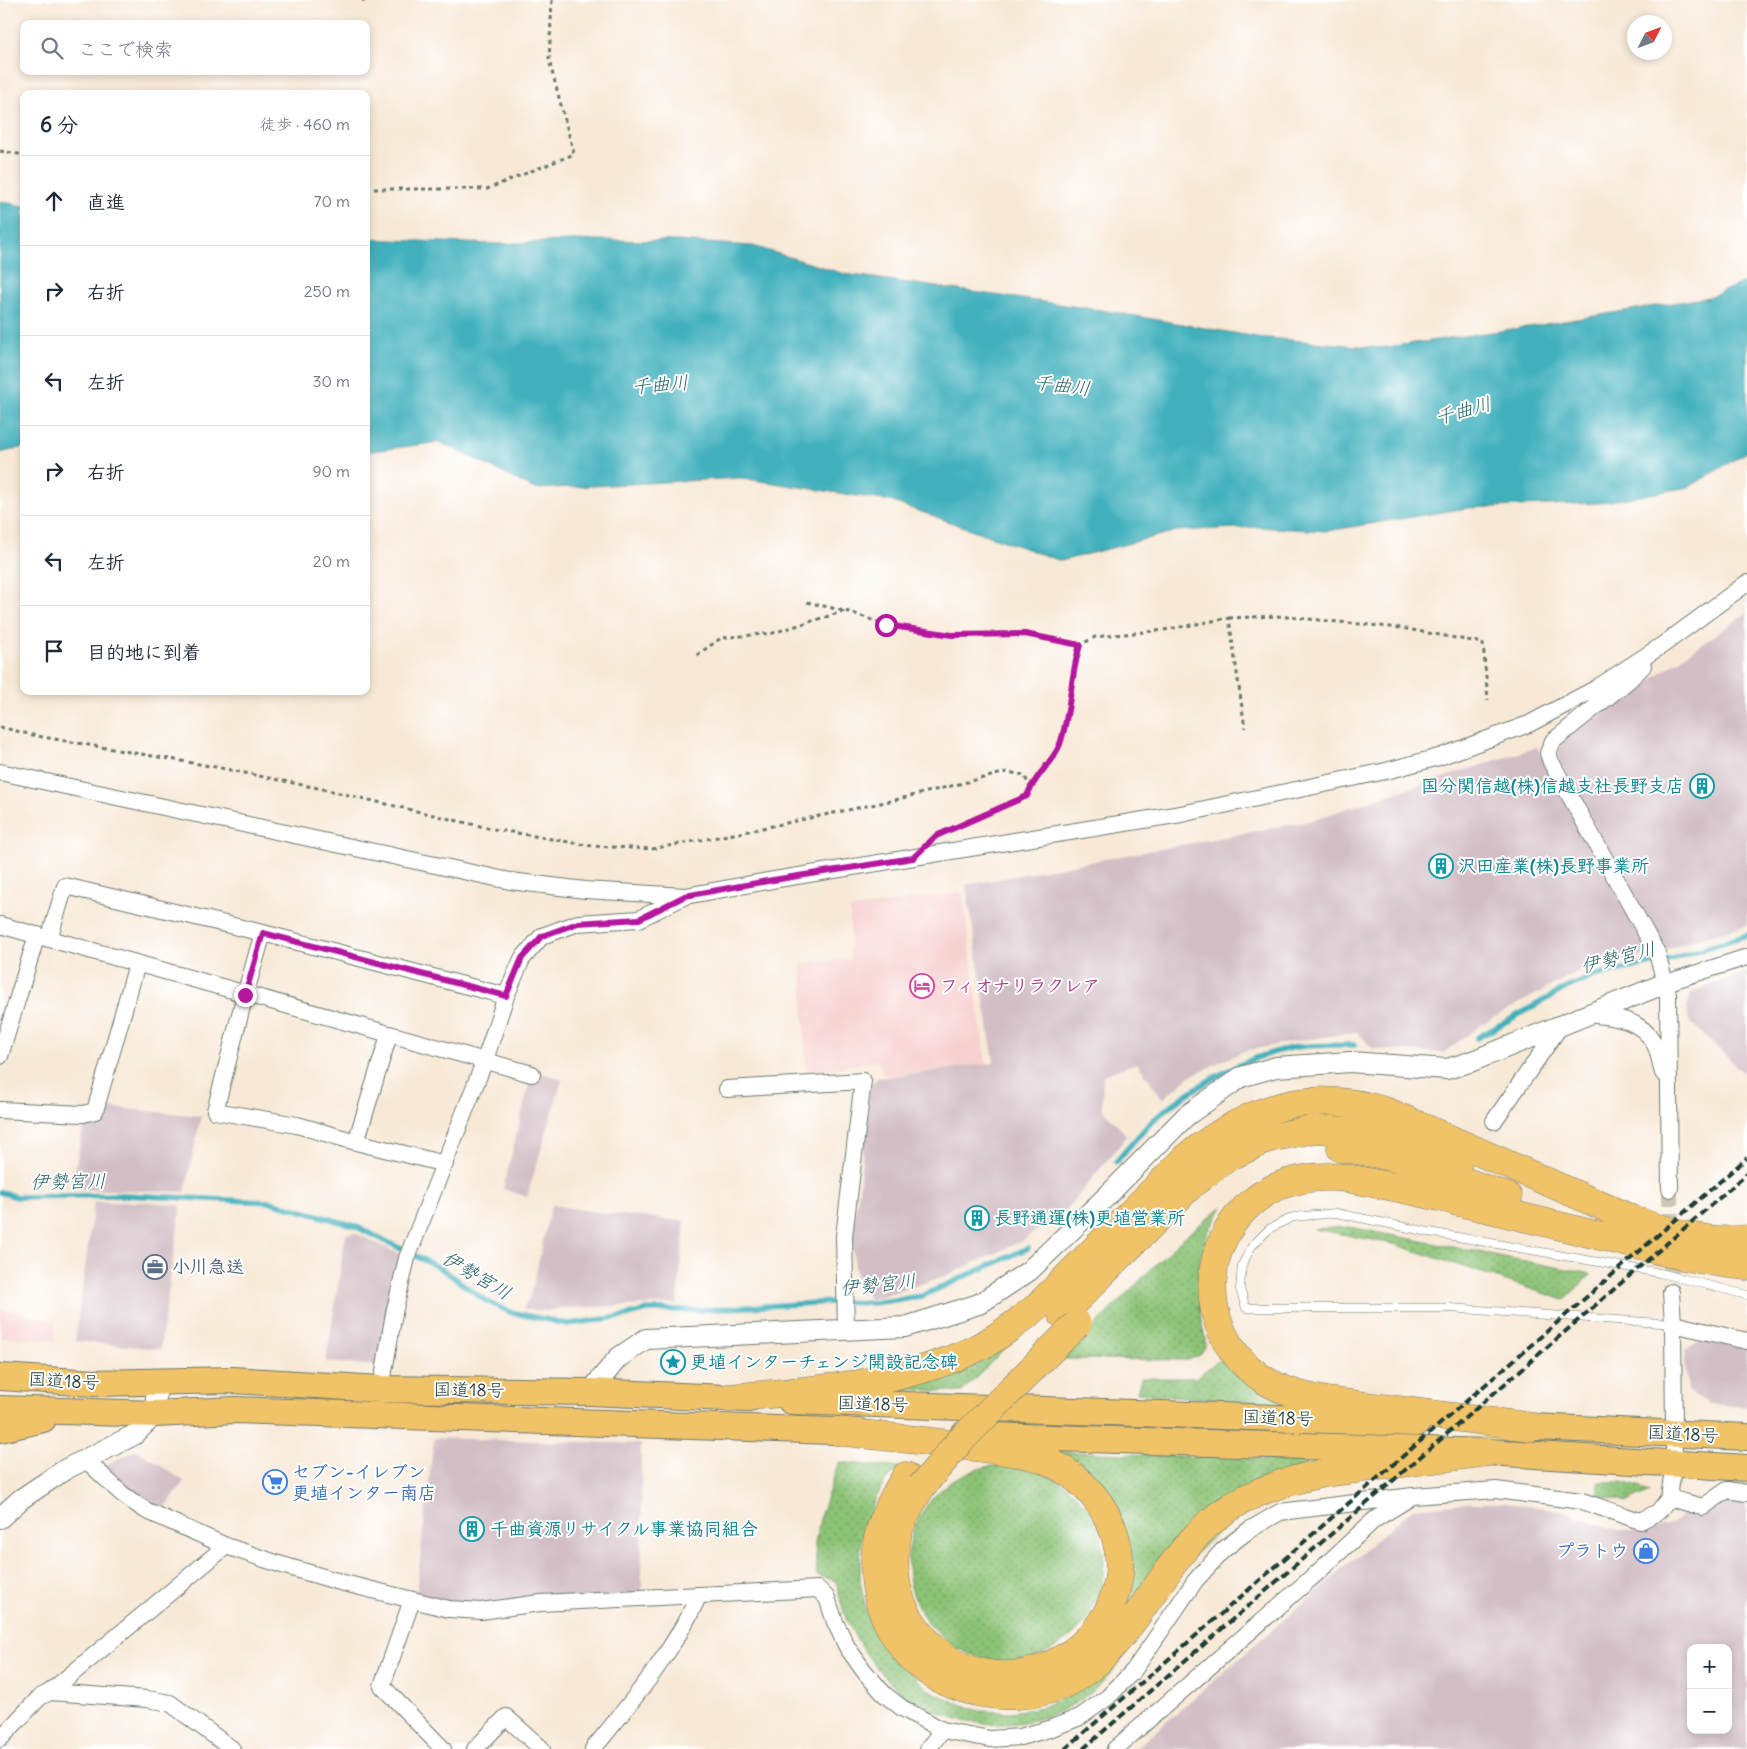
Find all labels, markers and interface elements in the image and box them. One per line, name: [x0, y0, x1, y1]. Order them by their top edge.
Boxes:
north arrow: [1627, 15, 1672, 60]
search box: [20, 20, 370, 75]
icon: search: [38, 34, 66, 62]
text: ここで検索: [78, 37, 173, 61]
text: 6 分: [40, 111, 78, 138]
text: 徒歩 · 460 m: [260, 114, 350, 134]
icon: ahead: [40, 187, 68, 215]
text: 直進: [87, 190, 125, 214]
text: 70 m: [314, 191, 350, 211]
icon: right: [40, 277, 68, 305]
text: 右折: [87, 280, 125, 304]
text: 250 m: [304, 281, 350, 301]
icon: left: [40, 367, 68, 395]
text: 左折: [87, 370, 125, 394]
water label: 千曲川: [631, 370, 689, 398]
water label: 千曲川: [1032, 370, 1092, 400]
text: 30 m: [313, 371, 350, 391]
water label: 千曲川: [1432, 391, 1494, 429]
icon: right: [40, 457, 68, 485]
text: 右折: [87, 460, 125, 484]
text: 90 m: [312, 461, 350, 481]
icon: left: [40, 547, 68, 575]
text: 左折: [87, 550, 125, 574]
text: 20 m: [313, 551, 350, 571]
route start: [875, 614, 898, 637]
icon: arrive: [40, 637, 68, 665]
text: 目的地に到着: [87, 640, 201, 664]
building icon: 国分関信越(株)信越支社長野支店: [1689, 773, 1715, 799]
place label: 国分関信越(株)信越支社長野支店: [1421, 774, 1684, 797]
building icon: 沢田産業(株)長野事業所: [1428, 853, 1454, 879]
place label: 沢田産業(株)長野事業所: [1458, 854, 1649, 877]
water label: 伊勢宮川: [1578, 936, 1658, 978]
hotel icon: フィオナリラクレア: [909, 973, 935, 999]
place label: フィオナリラクレア: [940, 974, 1100, 997]
route end: [234, 984, 257, 1007]
water label: 伊勢宮川: [30, 1168, 106, 1194]
building icon: 長野通運(株)更埴営業所: [964, 1205, 990, 1231]
place label: 長野通運(株)更埴営業所: [994, 1206, 1185, 1229]
water label: 伊勢宮川: [438, 1245, 516, 1305]
office icon: 小川急送: [142, 1254, 168, 1280]
place label: 小川急送: [172, 1255, 244, 1278]
water label: 伊勢宮川: [839, 1268, 917, 1300]
place icon: 更埴インターチェンジ開設記念碑: [660, 1349, 686, 1375]
place label: 更埴インターチェンジ開設記念碑: [690, 1350, 958, 1373]
street label: 国道18号: [28, 1367, 100, 1394]
street label: 国道18号: [433, 1377, 505, 1402]
street label: 国道18号: [837, 1391, 909, 1416]
street label: 国道18号: [1242, 1405, 1314, 1430]
street label: 国道18号: [1647, 1420, 1719, 1447]
place label: セブン-イレブン 更埴インター南店: [292, 1460, 436, 1504]
supermarket icon: セブン-イレブン 更埴インター南店: [262, 1469, 288, 1495]
building icon: 千曲資源リサイクル事業協同組合: [459, 1516, 485, 1542]
place label: 千曲資源リサイクル事業協同組合: [490, 1517, 758, 1540]
shop icon: プラトウ: [1633, 1538, 1659, 1564]
place label: プラトウ: [1556, 1539, 1628, 1562]
map controls: [1687, 1644, 1732, 1734]
button: +: [1687, 1644, 1732, 1689]
button: −: [1687, 1689, 1732, 1734]

